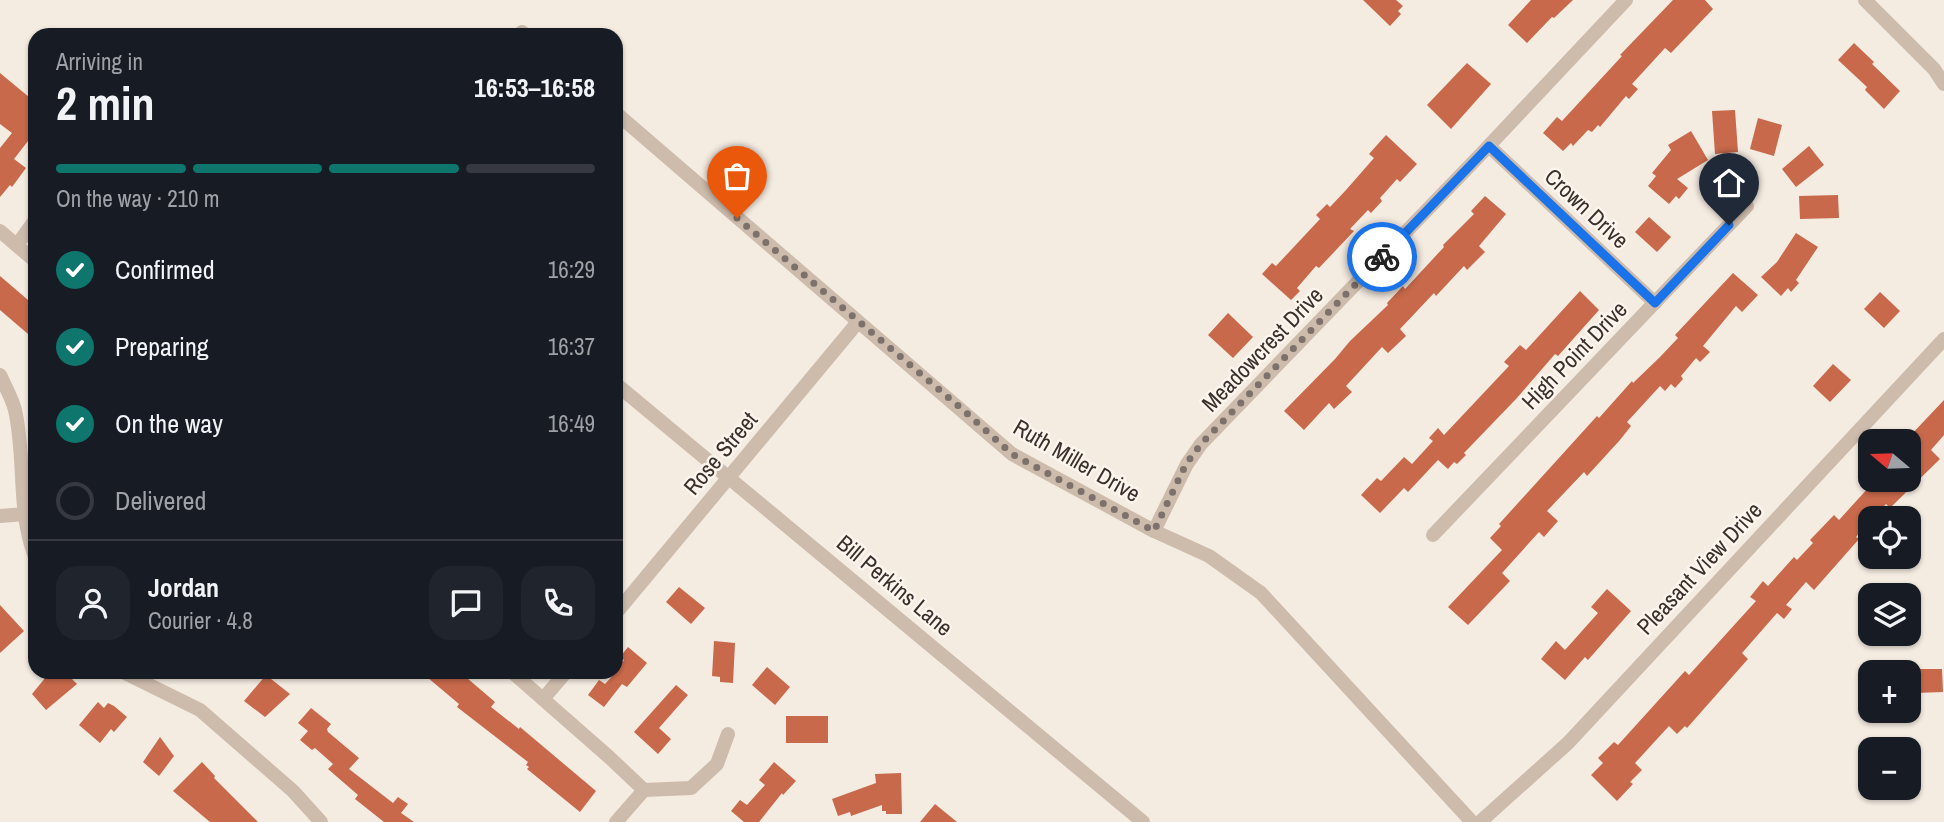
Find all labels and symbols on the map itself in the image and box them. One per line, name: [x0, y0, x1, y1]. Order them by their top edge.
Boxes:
pin: [707, 146, 767, 218]
pin: [1699, 153, 1759, 225]
street label: Crown Drive: [1538, 161, 1636, 255]
courier: [1347, 222, 1417, 292]
street label: Meadowcrest Drive: [1194, 280, 1330, 418]
street label: High Point Drive: [1514, 294, 1634, 416]
street label: Rose Street: [676, 405, 764, 501]
street label: Ruth Miller Drive: [1008, 411, 1146, 509]
north arrow: [1858, 429, 1922, 492]
street label: Pleasant View Drive: [1630, 495, 1768, 641]
street label: Bill Perkins Lane: [830, 527, 960, 643]

